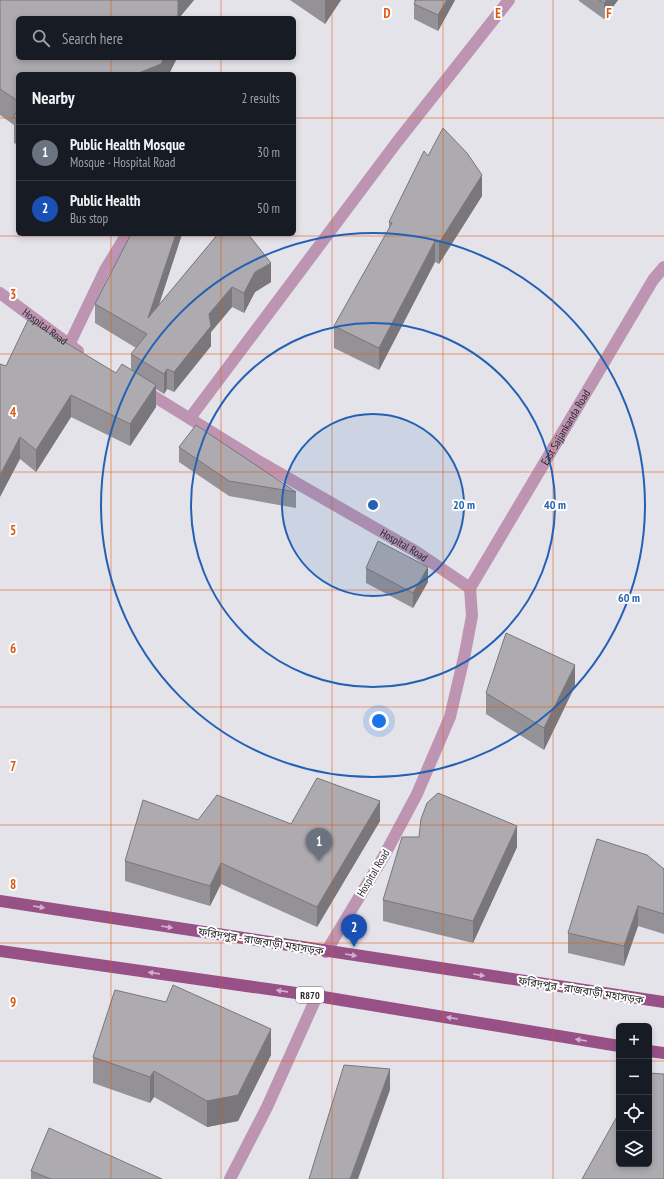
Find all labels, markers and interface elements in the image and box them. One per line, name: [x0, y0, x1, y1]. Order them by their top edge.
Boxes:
text: D: [384, 5, 391, 22]
text: E: [495, 5, 501, 22]
text: F: [606, 5, 612, 22]
search box: [16, 16, 296, 60]
icon: search: [30, 27, 52, 49]
text: Search here: [62, 29, 123, 48]
text: Nearby: [32, 87, 75, 109]
text: 2 results: [241, 90, 280, 107]
text: Public Health Mosque: [70, 135, 185, 154]
text: 1: [42, 144, 48, 161]
text: 30 m: [257, 144, 280, 161]
text: Mosque · Hospital Road: [70, 154, 175, 171]
text: Public Health: [70, 191, 141, 210]
text: 2: [42, 200, 48, 217]
text: 50 m: [257, 200, 280, 217]
text: Bus stop: [70, 210, 108, 227]
text: 3: [10, 286, 16, 303]
street label: Hospital Road: [20, 305, 70, 348]
street label: East Sajjankanda Road: [538, 387, 593, 467]
text: 4: [10, 404, 17, 421]
text: 20 m: [453, 497, 475, 512]
text: 40 m: [544, 497, 566, 512]
centre of rings: [366, 498, 380, 512]
text: 5: [10, 522, 16, 539]
street label: Hospital Road: [378, 526, 431, 565]
text: 60 m: [618, 590, 640, 605]
text: 6: [10, 640, 16, 657]
your location: [369, 711, 389, 731]
text: 7: [10, 758, 16, 775]
pin: 1: [306, 828, 332, 861]
street label: Hospital Road: [353, 847, 393, 899]
text: 8: [10, 876, 16, 893]
one-way arrow: [32, 904, 45, 910]
pin: 2: [341, 914, 367, 947]
one-way arrow: [161, 924, 173, 930]
street label: ফরিদপুর - রাজবাড়ী মহাসড়ক: [196, 924, 325, 958]
one-way arrow: [345, 952, 357, 958]
one-way arrow: [148, 970, 160, 976]
one-way arrow: [473, 972, 485, 978]
street label: ফরিদপুর - রাজবাড়ী মহাসড়ক: [516, 973, 645, 1007]
road number: R870: [296, 987, 324, 1003]
one-way arrow: [276, 988, 289, 994]
text: 9: [10, 994, 16, 1011]
one-way arrow: [446, 1015, 458, 1021]
map controls: [616, 1023, 652, 1167]
button: +: [616, 1023, 652, 1059]
one-way arrow: [574, 1036, 587, 1042]
button: −: [616, 1059, 652, 1095]
button: locate: [616, 1095, 652, 1131]
button: layers: [616, 1131, 652, 1167]

